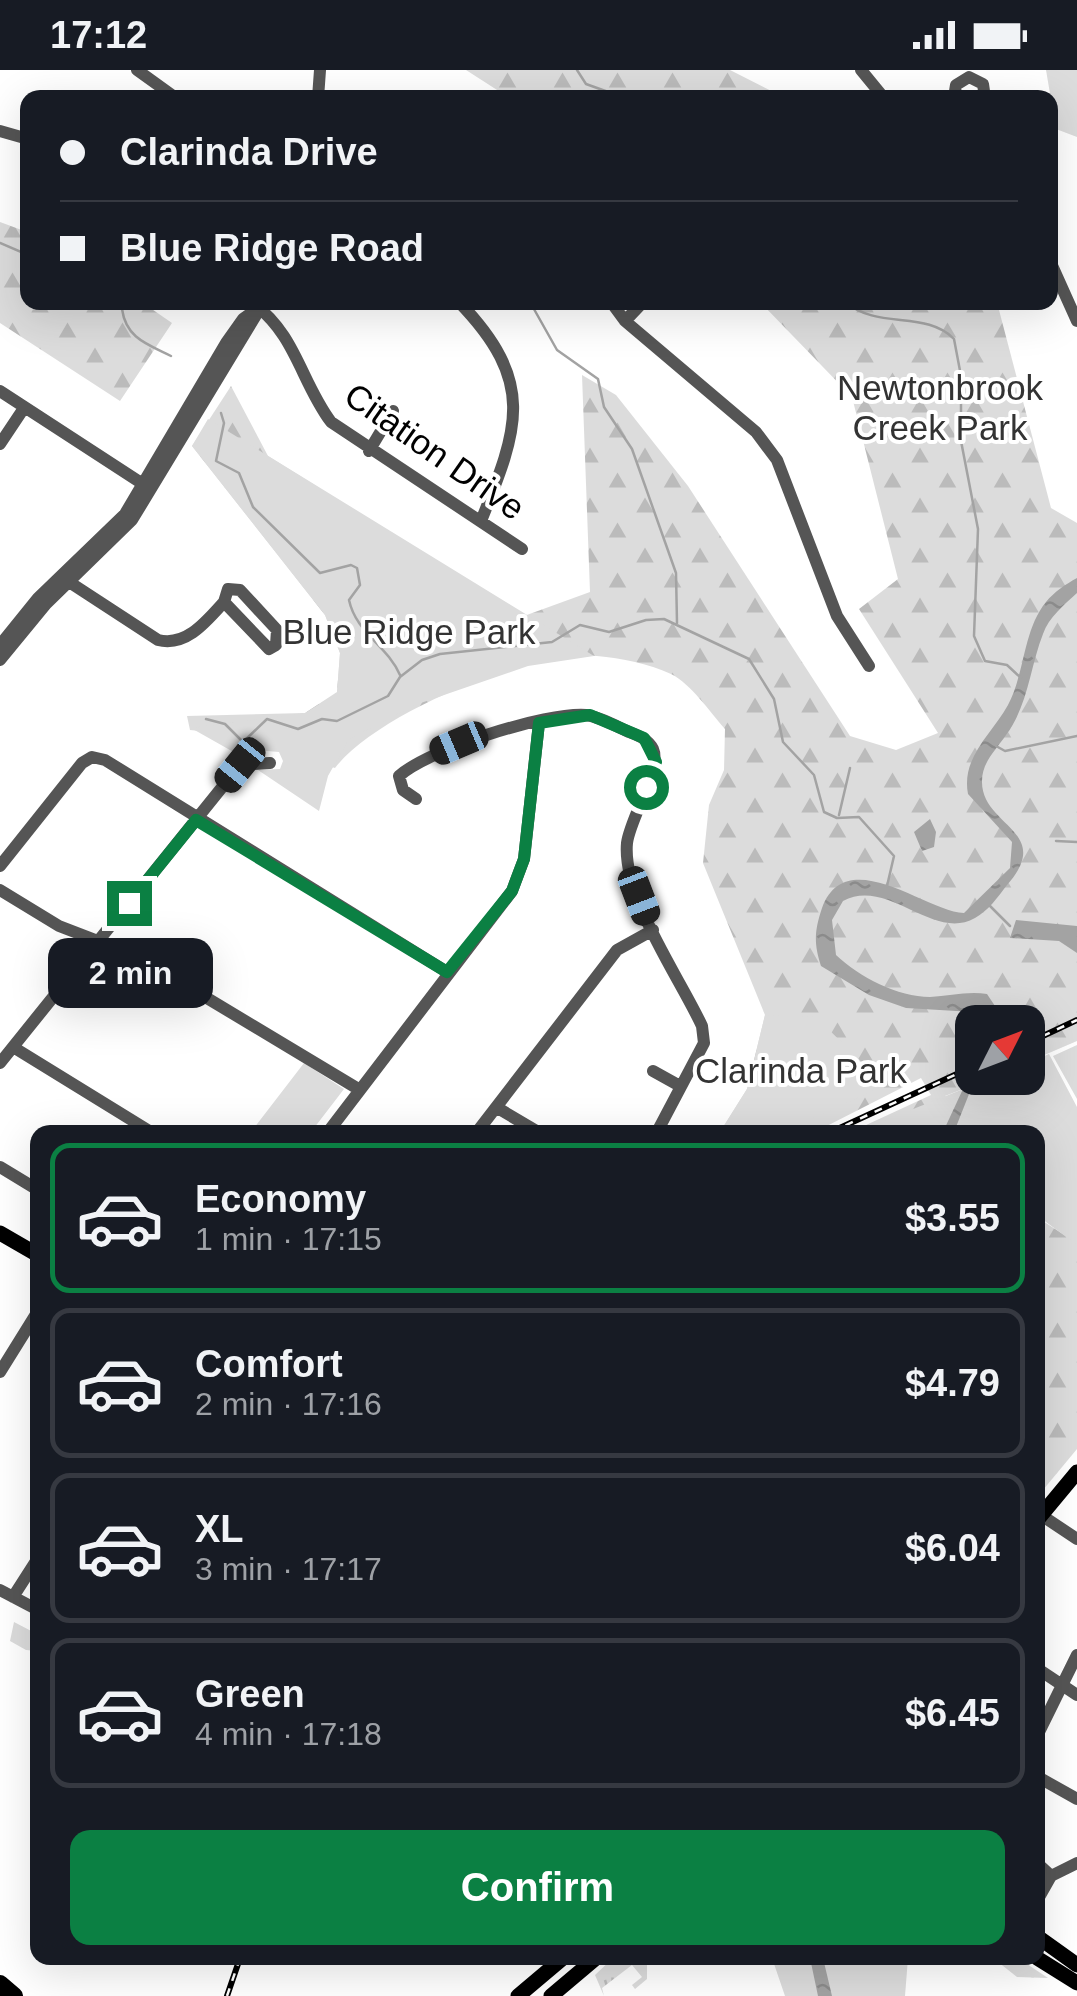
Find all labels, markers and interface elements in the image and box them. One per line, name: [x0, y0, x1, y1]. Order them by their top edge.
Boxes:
text: 17:12: [50, 14, 147, 56]
text: Clarinda Drive: [120, 131, 378, 173]
text: Blue Ridge Road: [120, 227, 424, 269]
park label: Newtonbrook Creek Park: [837, 368, 1044, 447]
street label: Citation Drive: [338, 375, 532, 527]
park label: Blue Ridge Park: [283, 612, 536, 651]
car: [426, 717, 492, 769]
car: [209, 732, 271, 798]
route start: [624, 765, 669, 810]
car: [614, 863, 664, 929]
route end: [107, 881, 152, 926]
callout: 2 min: [46, 938, 212, 1008]
text: 2 min: [89, 955, 172, 991]
north arrow: [955, 1005, 1045, 1095]
map controls: [955, 1005, 1045, 1095]
park label: Clarinda Park: [695, 1051, 908, 1090]
icon: car: [75, 1173, 165, 1263]
text: Economy: [195, 1178, 366, 1220]
text: $3.55: [905, 1197, 1000, 1239]
text: 1 min · 17:15: [195, 1221, 382, 1257]
icon: car: [75, 1338, 165, 1428]
text: Comfort: [195, 1343, 343, 1385]
text: $4.79: [905, 1362, 1000, 1404]
text: 2 min · 17:16: [195, 1386, 382, 1422]
icon: car: [75, 1503, 165, 1593]
text: XL: [195, 1508, 244, 1550]
text: $6.04: [905, 1527, 1000, 1569]
text: 3 min · 17:17: [195, 1551, 382, 1587]
icon: car: [75, 1668, 165, 1758]
text: Green: [195, 1673, 305, 1715]
text: $6.45: [905, 1692, 1000, 1734]
text: 4 min · 17:18: [195, 1716, 382, 1752]
button: Confirm: [70, 1830, 1005, 1945]

